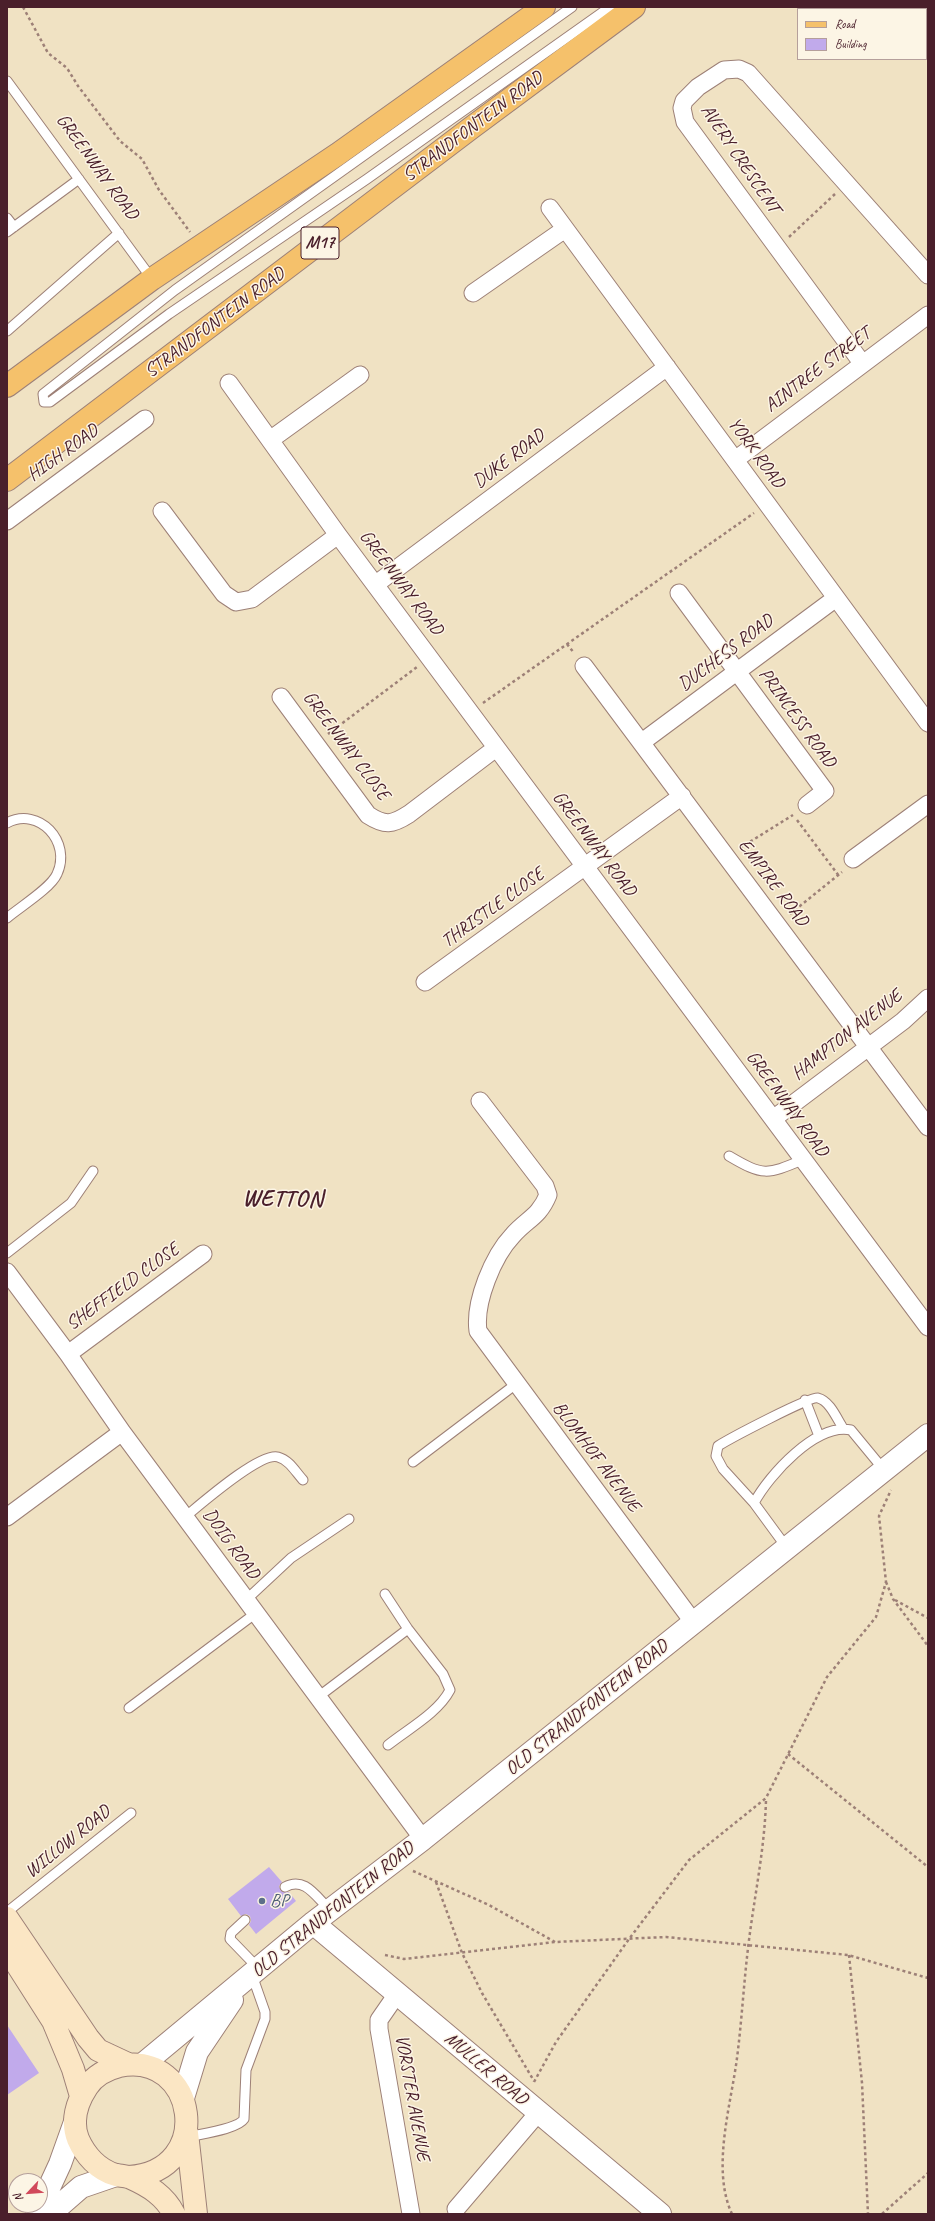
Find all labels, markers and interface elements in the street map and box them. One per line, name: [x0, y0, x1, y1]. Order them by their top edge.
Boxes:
legend: [797, 8, 927, 60]
text: Road: [835, 16, 855, 32]
text: Building: [835, 36, 867, 52]
street label: STRANDFONTEIN ROAD: [398, 67, 548, 187]
street label: AVERY CRESCENT: [695, 100, 785, 218]
street label: GREENWAY ROAD: [51, 110, 143, 224]
road number: M17: [301, 227, 339, 259]
street label: STRANDFONTEIN ROAD: [140, 263, 290, 383]
street label: AINTREE STREET: [760, 323, 876, 417]
street label: YORK ROAD: [723, 413, 789, 493]
street label: HIGH ROAD: [23, 419, 103, 487]
street label: DUKE ROAD: [469, 425, 549, 493]
street label: GREENWAY ROAD: [354, 526, 448, 640]
street label: DUCHESS ROAD: [674, 610, 778, 696]
street label: PRINCESS ROAD: [753, 664, 841, 772]
street label: GREENWAY CLOSE: [298, 687, 394, 805]
street label: GREENWAY ROAD: [547, 787, 641, 901]
street label: EMPIRE ROAD: [733, 835, 813, 931]
street label: THRISTLE CLOSE: [437, 863, 549, 953]
street label: HAMPTON AVENUE: [787, 985, 907, 1085]
street label: GREENWAY ROAD: [741, 1047, 833, 1161]
district label: WETTON: [243, 1186, 323, 1214]
street label: SHEFFIELD CLOSE: [62, 1238, 184, 1336]
street label: BLOMHOF AVENUE: [547, 1397, 645, 1517]
street label: DOIG ROAD: [198, 1504, 264, 1584]
street label: OLD STRANDFONTEIN ROAD: [501, 1635, 673, 1781]
street label: WILLOW ROAD: [21, 1801, 115, 1883]
street label: OLD STRANDFONTEIN ROAD: [247, 1837, 419, 1983]
place label: BP: [270, 1890, 289, 1912]
marker: BP: [257, 1896, 267, 1906]
street label: MULLER ROAD: [440, 2028, 532, 2110]
street label: VORSTER AVENUE: [390, 2033, 434, 2163]
north arrow: [8, 2173, 48, 2213]
text: N: [10, 2192, 26, 2204]

